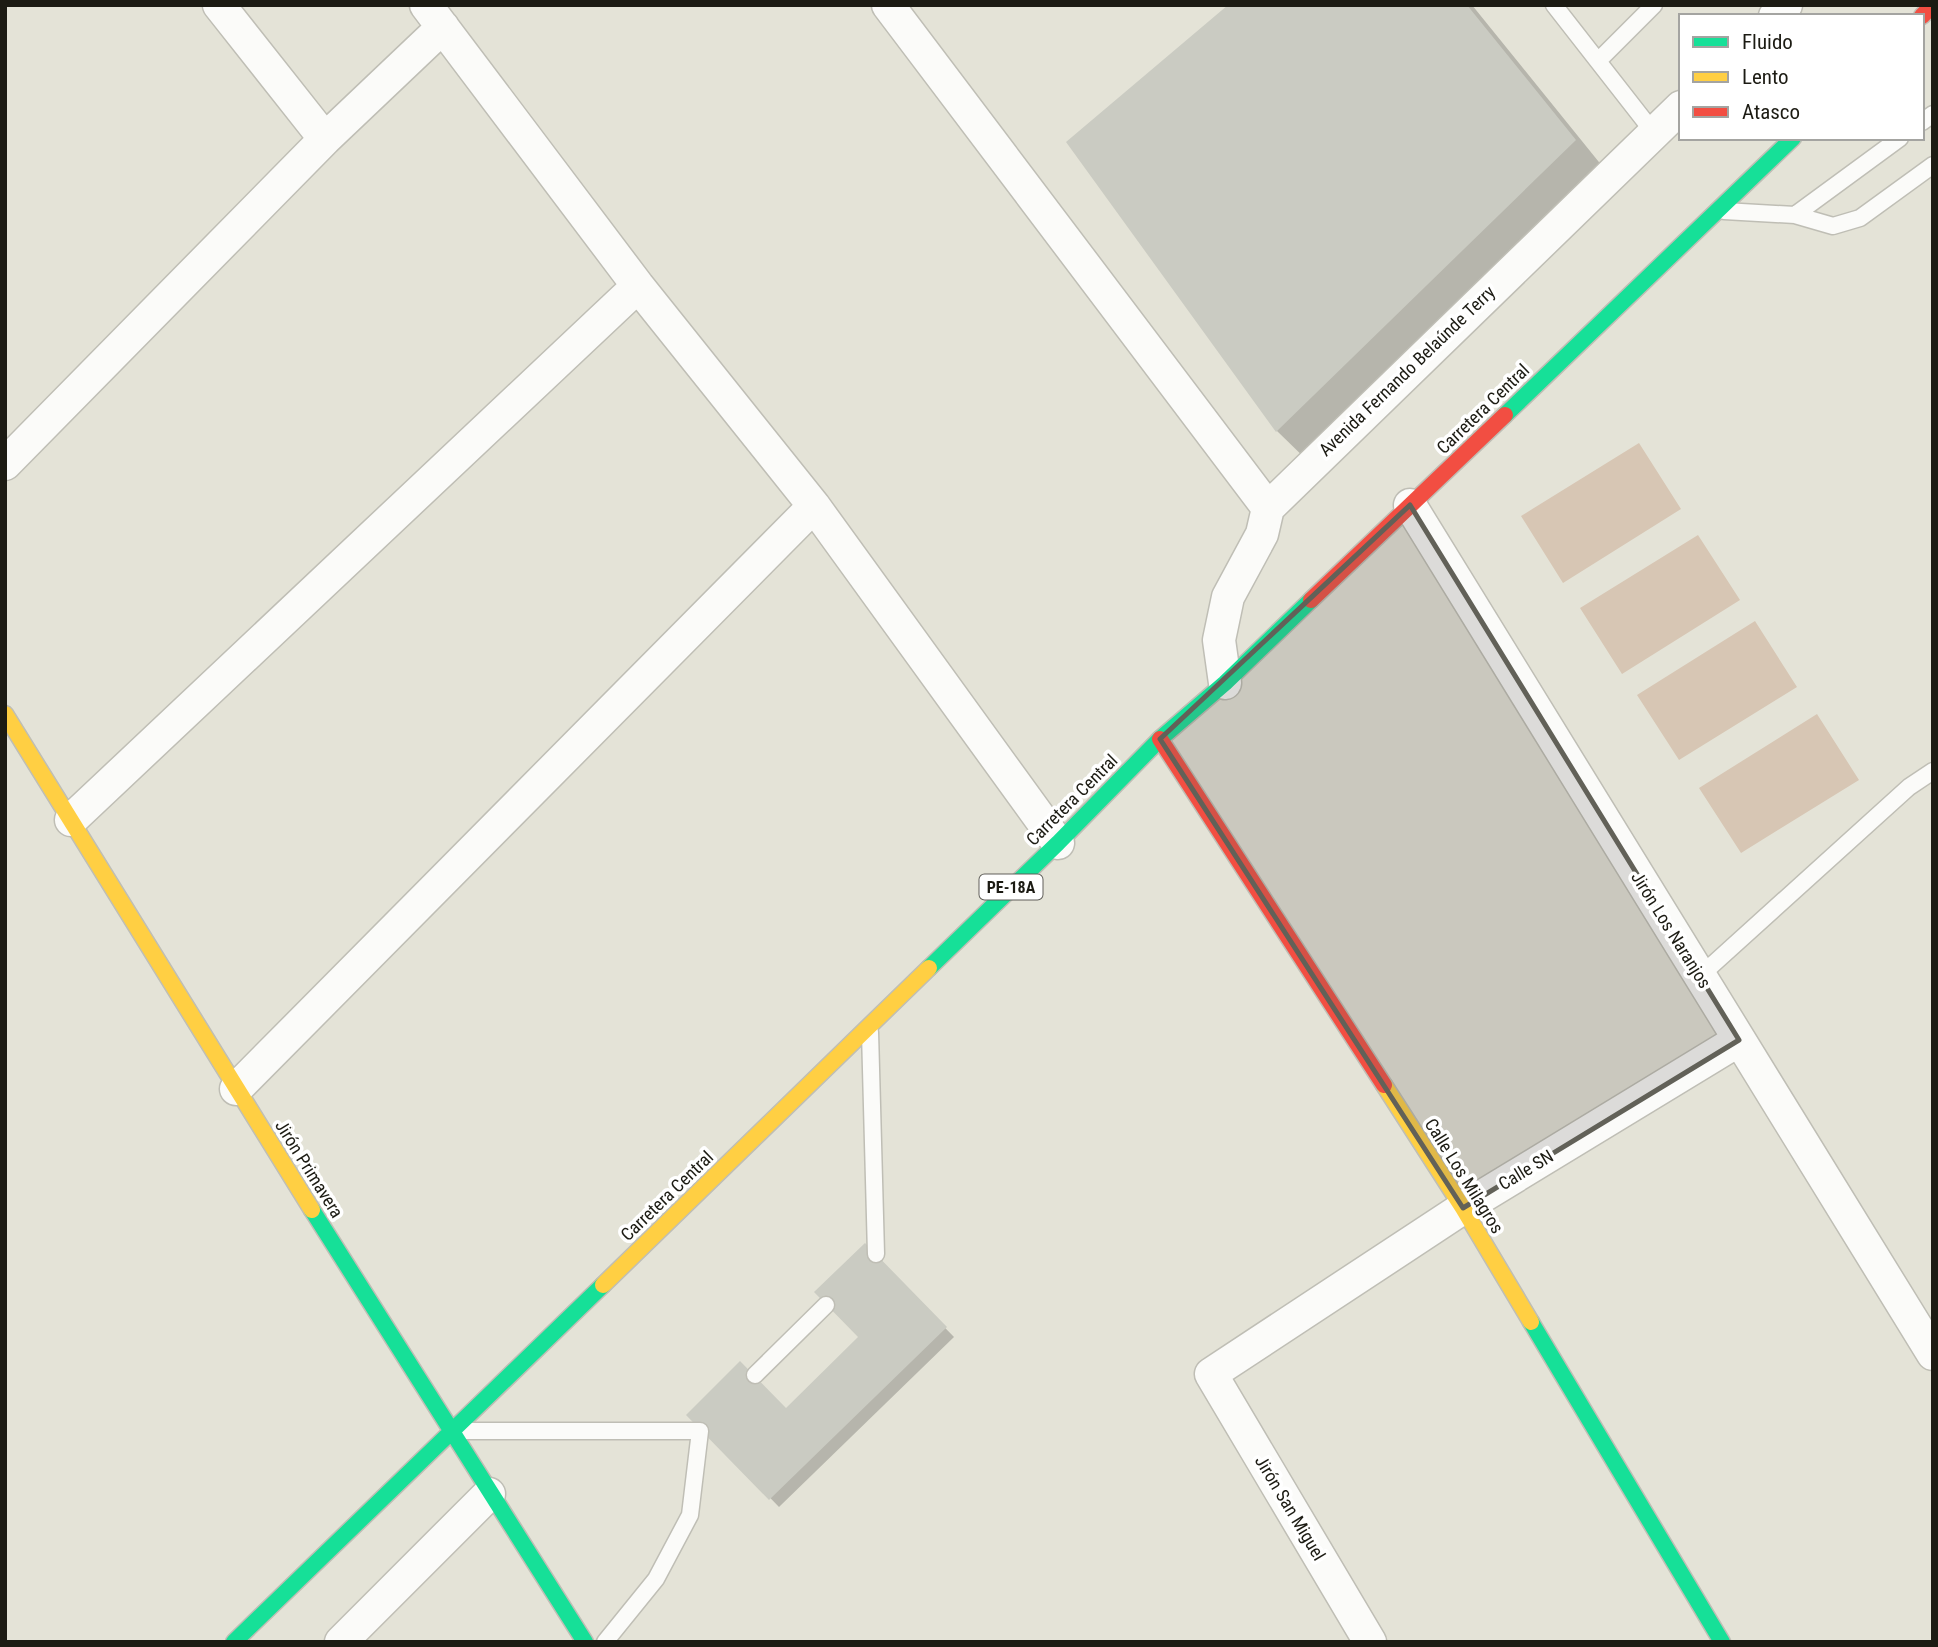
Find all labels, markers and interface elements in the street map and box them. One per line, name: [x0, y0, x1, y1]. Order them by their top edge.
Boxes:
legend: [1679, 14, 1924, 140]
text: Fluido: [1742, 30, 1793, 54]
text: Lento: [1742, 65, 1789, 89]
text: Atasco: [1742, 100, 1800, 124]
street label: Avenida Fernando Belaúnde Terry: [1314, 281, 1499, 460]
street label: Carretera Central: [1432, 359, 1533, 458]
street label: Carretera Central: [1022, 750, 1122, 850]
street label: Jirón Los Naranjos: [1627, 868, 1716, 992]
road number: PE-18A: [979, 874, 1042, 900]
street label: Calle Los Milagros: [1421, 1114, 1508, 1237]
street label: Jirón Primavera: [271, 1116, 348, 1222]
street label: Calle SN: [1495, 1145, 1557, 1194]
street label: Carretera Central: [616, 1146, 717, 1245]
street label: Jirón San Miguel: [1251, 1451, 1330, 1564]

